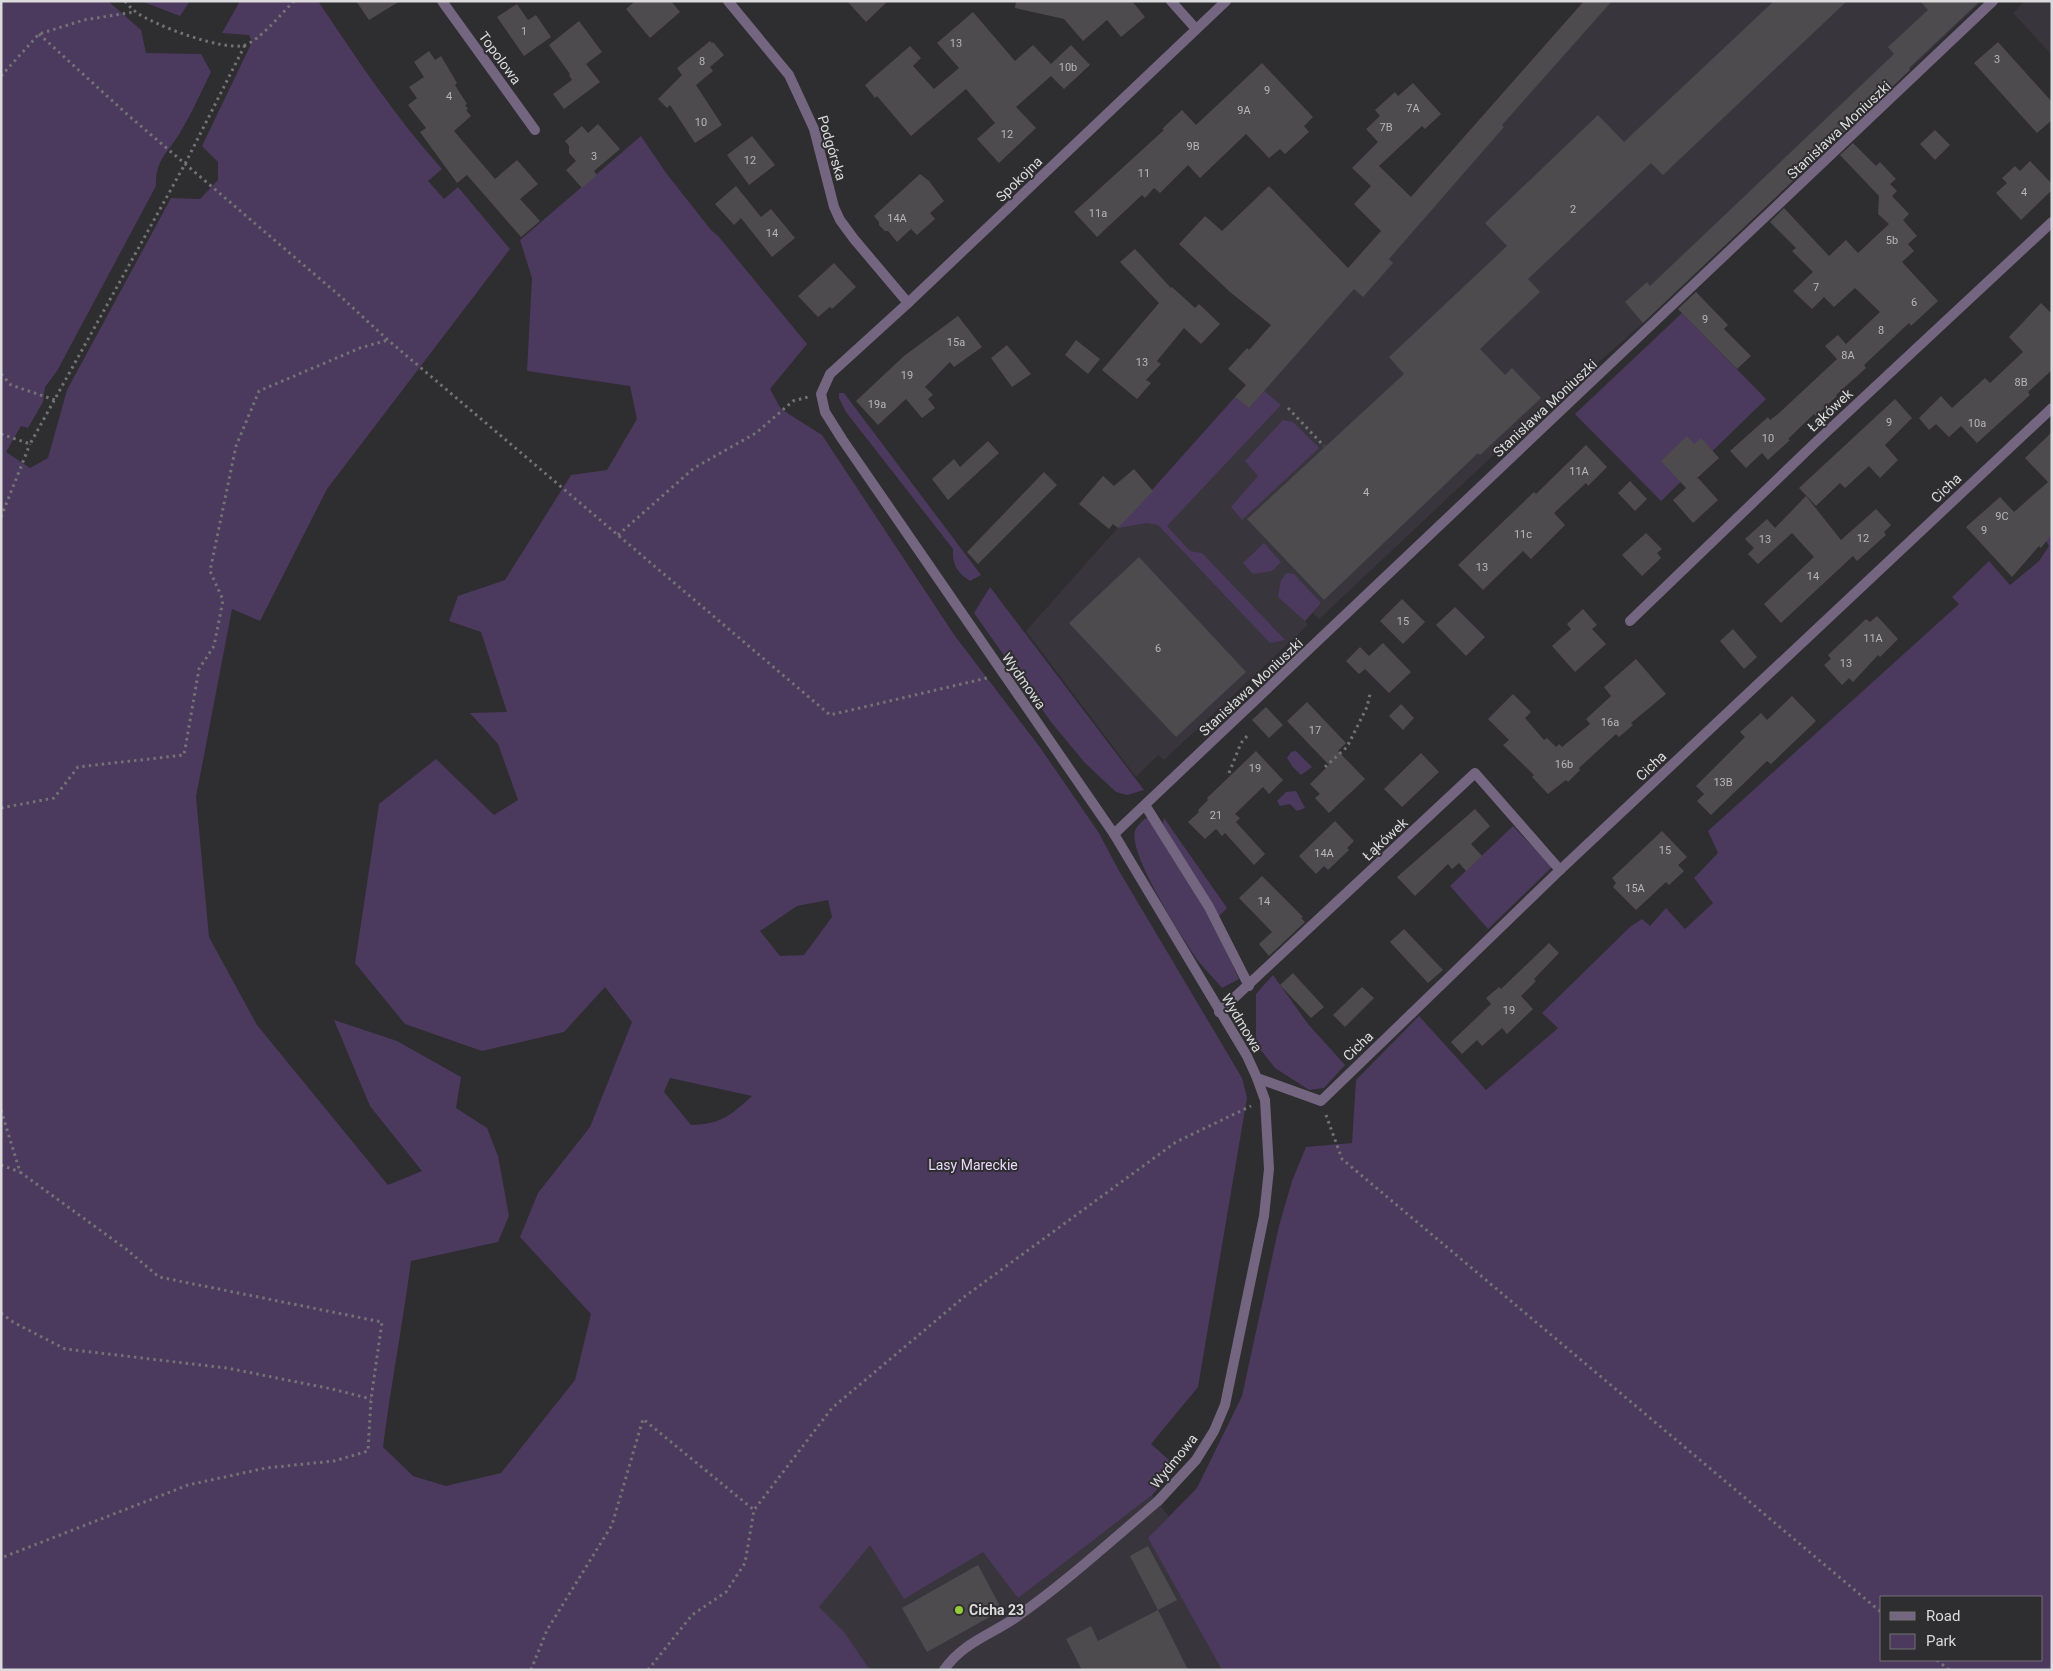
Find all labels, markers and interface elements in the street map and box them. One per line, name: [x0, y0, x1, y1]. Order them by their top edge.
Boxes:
house number: 1: [521, 25, 527, 38]
street label: Topolowa: [476, 29, 524, 87]
house number: 13: [950, 37, 962, 50]
house number: 3: [1994, 53, 2000, 66]
house number: 8: [699, 55, 705, 68]
house number: 10b: [1059, 61, 1077, 74]
street label: Stanisława Moniuszki: [1784, 78, 1894, 182]
house number: 9: [1264, 84, 1270, 97]
house number: 4: [446, 90, 452, 103]
house number: 7A: [1406, 102, 1421, 115]
house number: 9A: [1237, 104, 1252, 117]
street label: Podgórska: [815, 114, 849, 182]
house number: 10: [695, 116, 707, 129]
house number: 7B: [1379, 121, 1393, 134]
house number: 12: [1001, 128, 1013, 141]
house number: 9B: [1186, 140, 1200, 153]
house number: 3: [591, 150, 597, 163]
street label: Spokojna: [993, 153, 1045, 205]
house number: 12: [744, 154, 756, 167]
house number: 11: [1138, 167, 1150, 180]
house number: 4: [2021, 186, 2027, 199]
house number: 2: [1570, 203, 1576, 216]
house number: 11a: [1089, 207, 1107, 220]
house number: 14A: [887, 212, 908, 225]
house number: 14: [766, 227, 778, 240]
house number: 5b: [1886, 234, 1898, 247]
house number: 7: [1813, 281, 1819, 294]
house number: 6: [1911, 296, 1917, 309]
house number: 9: [1702, 313, 1708, 326]
house number: 8: [1878, 324, 1884, 337]
house number: 15a: [947, 336, 965, 349]
house number: 8A: [1841, 349, 1856, 362]
house number: 13: [1136, 356, 1148, 369]
street label: Stanisława Moniuszki: [1490, 356, 1600, 460]
house number: 19: [901, 369, 913, 382]
house number: 8B: [2014, 376, 2028, 389]
street label: Łąkówek: [1804, 385, 1856, 435]
house number: 19a: [868, 398, 886, 411]
house number: 9: [1886, 416, 1892, 429]
house number: 10a: [1968, 417, 1986, 430]
house number: 10: [1762, 432, 1774, 445]
house number: 11A: [1569, 465, 1590, 478]
street label: Cicha: [1928, 470, 1964, 506]
house number: 4: [1363, 486, 1369, 499]
house number: 9C: [1995, 510, 2009, 523]
house number: 9: [1981, 524, 1987, 537]
house number: 11c: [1514, 528, 1532, 541]
house number: 12: [1857, 532, 1869, 545]
house number: 13: [1759, 533, 1771, 546]
house number: 13: [1476, 561, 1488, 574]
house number: 14: [1807, 570, 1819, 583]
house number: 15: [1397, 615, 1409, 628]
house number: 11A: [1863, 632, 1884, 645]
street label: Stanisława Moniuszki: [1196, 635, 1306, 739]
house number: 6: [1155, 642, 1161, 655]
street label: Wydmowa: [999, 650, 1049, 712]
house number: 13: [1840, 657, 1852, 670]
house number: 16a: [1601, 716, 1619, 729]
house number: 17: [1309, 724, 1321, 737]
street label: Cicha: [1633, 748, 1669, 784]
house number: 16b: [1555, 758, 1573, 771]
house number: 19: [1249, 762, 1261, 775]
house number: 13B: [1713, 776, 1733, 789]
house number: 21: [1210, 809, 1222, 822]
street label: Łąkówek: [1359, 814, 1411, 864]
house number: 15: [1659, 844, 1671, 857]
house number: 14A: [1314, 847, 1335, 860]
house number: 15A: [1625, 882, 1646, 895]
house number: 14: [1258, 895, 1270, 908]
street label: Wydmowa: [1218, 991, 1266, 1055]
house number: 19: [1503, 1004, 1515, 1017]
street label: Cicha: [1340, 1028, 1376, 1064]
park label: Lasy Mareckie: [928, 1157, 1018, 1173]
street label: Wydmowa: [1147, 1431, 1201, 1491]
legend: [1880, 1596, 2043, 1661]
place label: Cicha 23: [969, 1602, 1024, 1618]
marker: Cicha 23: [953, 1604, 965, 1616]
text: Road: [1926, 1607, 1960, 1625]
text: Park: [1926, 1632, 1957, 1650]

